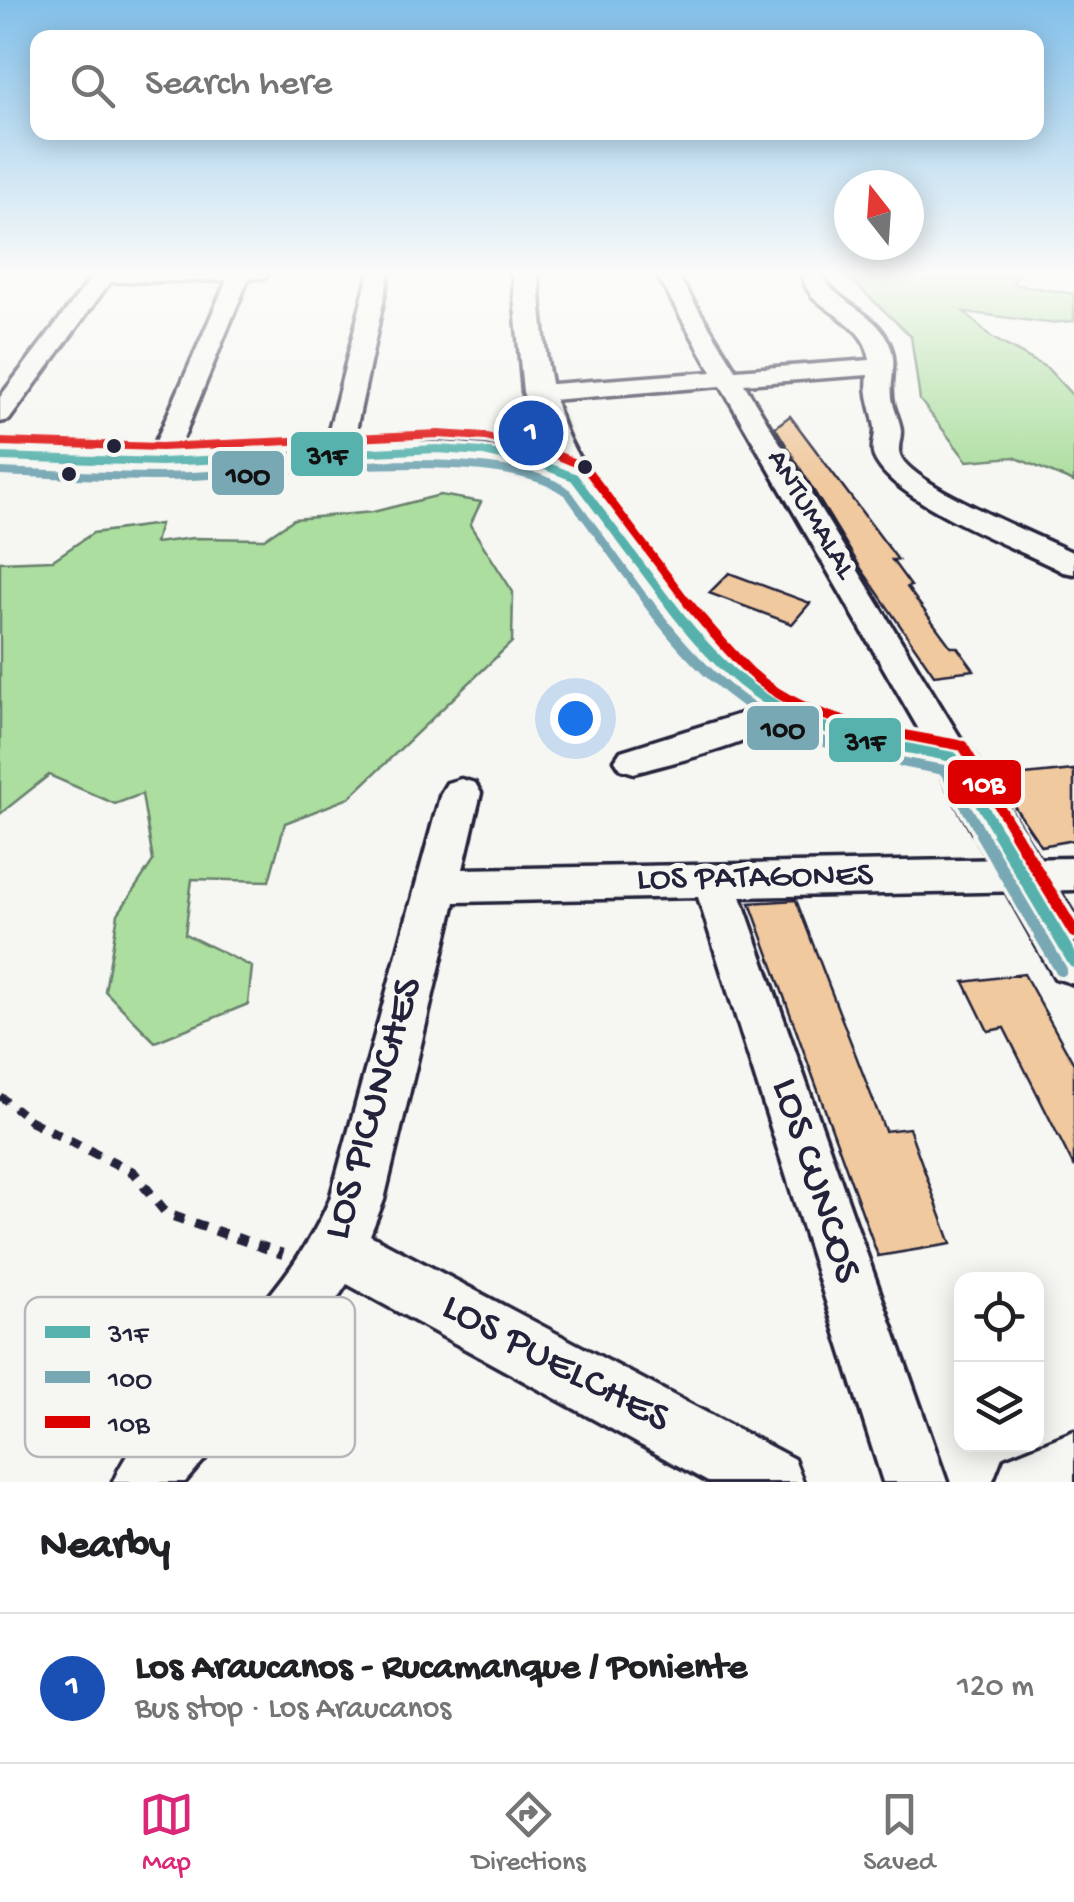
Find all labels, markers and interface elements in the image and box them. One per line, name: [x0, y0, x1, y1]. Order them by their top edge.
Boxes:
search box: [30, 30, 1044, 140]
icon: search: [65, 58, 120, 113]
text: Search here: [145, 63, 332, 107]
north arrow: [834, 170, 924, 260]
pin: 1: [498, 396, 564, 470]
line badge: 31F: [289, 430, 365, 478]
unlabelled marker: [104, 436, 124, 456]
text: 31F: [306, 442, 350, 475]
street label: ANTUMALAL: [758, 444, 863, 587]
line badge: 10O: [210, 449, 286, 497]
unlabelled marker: [575, 457, 595, 477]
text: 10O: [225, 461, 270, 494]
unlabelled marker: [59, 464, 79, 484]
your location: [550, 693, 601, 744]
line badge: 10O: [745, 704, 821, 752]
text: 10O: [760, 715, 805, 748]
line badge: 31F: [827, 716, 903, 764]
text: 31F: [844, 728, 888, 761]
line badge: 10B: [946, 758, 1023, 806]
text: 10B: [962, 770, 1006, 803]
street label: LOS PATAGONES: [636, 856, 874, 902]
street label: LOS PICUNCHES: [314, 972, 436, 1246]
street label: LOS CUNCOS: [758, 1073, 870, 1290]
map controls: [954, 1272, 1044, 1452]
button: locate: [954, 1272, 1044, 1362]
street label: LOS PUELCHES: [432, 1284, 678, 1446]
legend: [25, 1297, 355, 1457]
text: 31F: [107, 1320, 150, 1353]
button: layers: [954, 1362, 1044, 1452]
text: 10O: [107, 1365, 152, 1398]
text: 10B: [107, 1410, 150, 1443]
text: Nearby: [40, 1523, 170, 1572]
text: Los Araucanos - Rucamanque / Poniente: [135, 1647, 747, 1691]
text: 1: [66, 1669, 79, 1707]
text: 120 m: [957, 1669, 1034, 1707]
text: Bus stop · Los Araucanos: [135, 1691, 451, 1729]
tab: Map: [139, 1787, 194, 1880]
tab: Directions: [472, 1787, 586, 1880]
tab: Saved: [863, 1787, 935, 1880]

